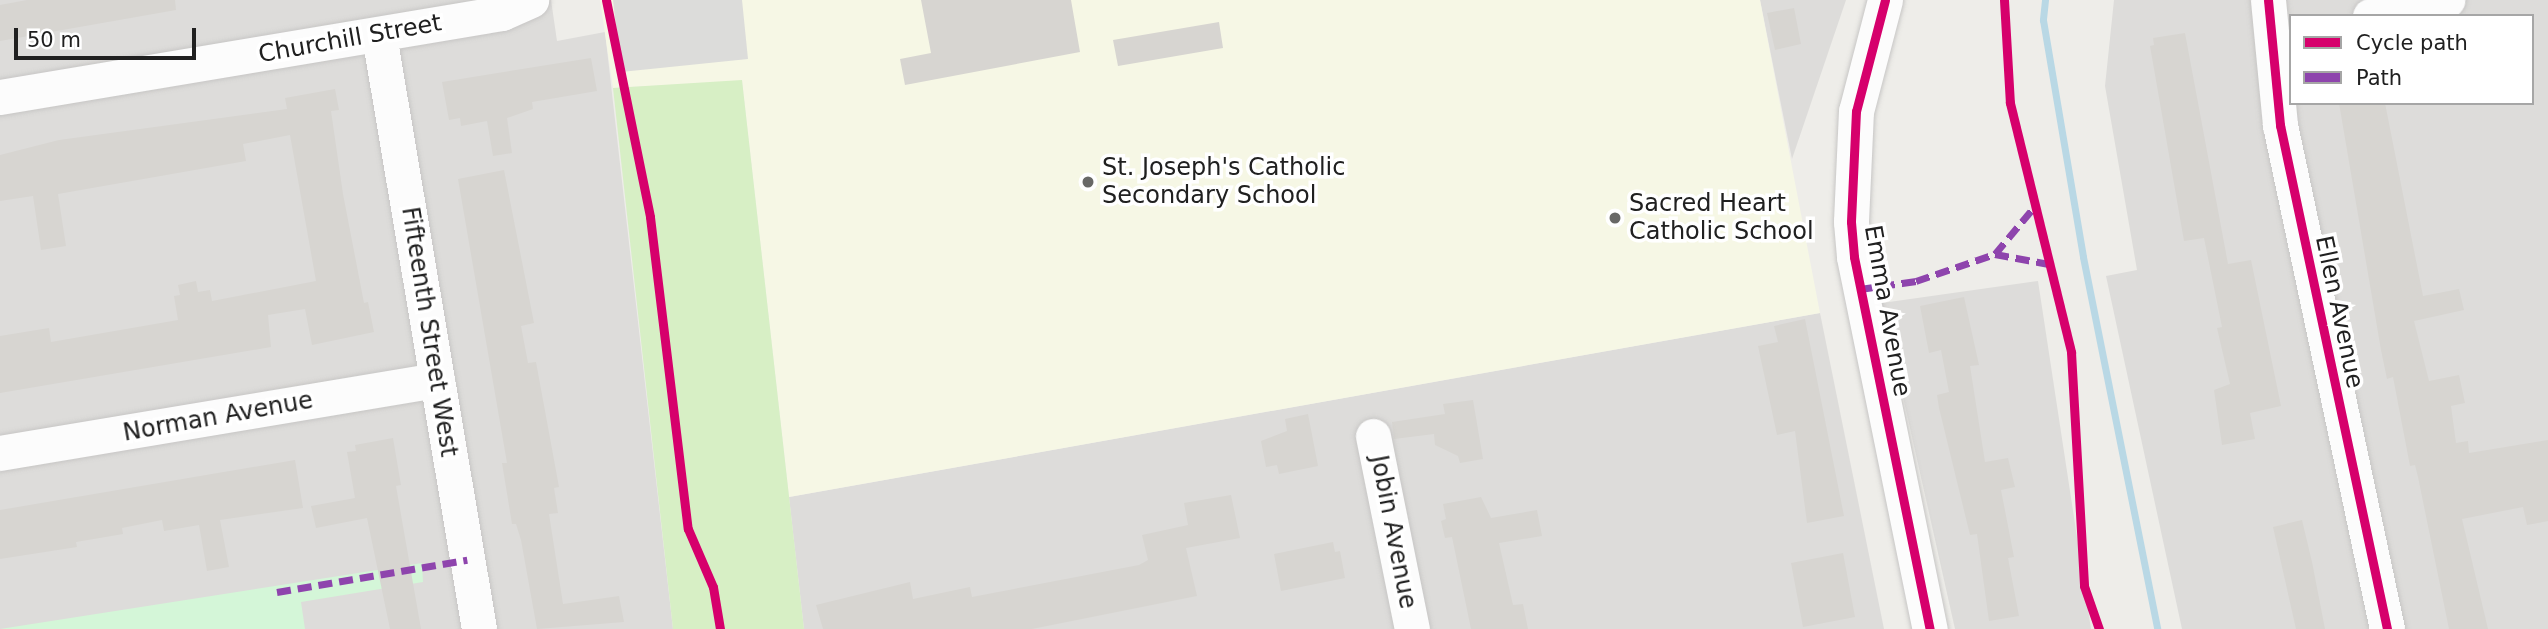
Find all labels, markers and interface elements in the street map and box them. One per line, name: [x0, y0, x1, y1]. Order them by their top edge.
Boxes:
street label: Churchill Street: [256, 9, 444, 69]
scale bar: [18, 14, 200, 58]
legend: [2289, 14, 2534, 105]
text: 50 m: [27, 28, 81, 52]
text: Cycle path: [2356, 31, 2468, 55]
text: Path: [2356, 66, 2402, 90]
place label: St. Joseph's Catholic Secondary School: [1102, 154, 1345, 210]
marker: St. Joseph's Catholic Secondary School: [1080, 174, 1096, 190]
place label: Sacred Heart Catholic School: [1629, 190, 1814, 246]
street label: Fifteenth Street West: [395, 205, 463, 459]
marker: Sacred Heart Catholic School: [1607, 210, 1623, 226]
street label: Emma Avenue: [1858, 223, 1916, 399]
street label: Ellen Avenue: [2309, 233, 2369, 391]
street label: Norman Avenue: [121, 386, 315, 448]
street label: Jobin Avenue: [1364, 453, 1422, 611]

